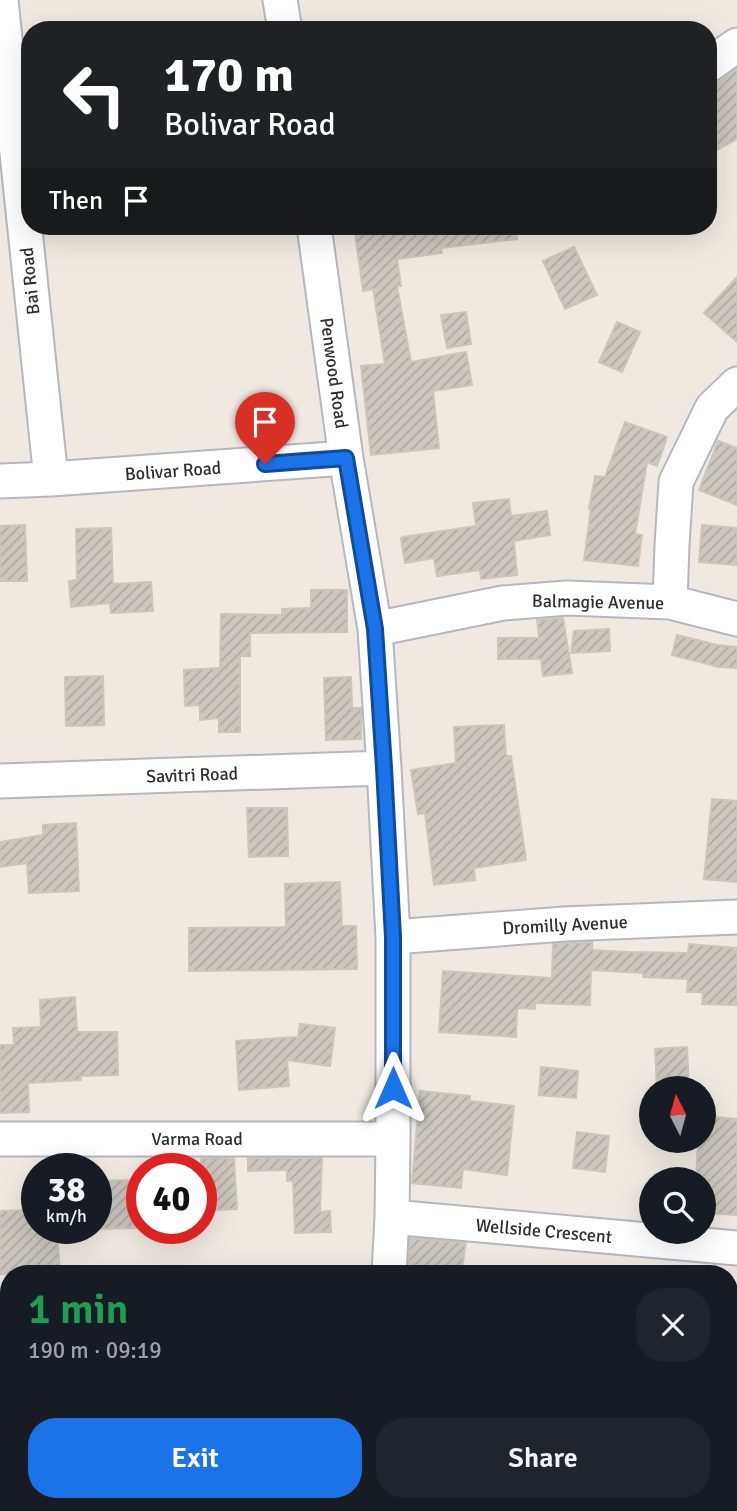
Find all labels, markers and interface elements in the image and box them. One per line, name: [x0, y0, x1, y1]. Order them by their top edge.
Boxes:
text: 170 m: [164, 45, 294, 105]
icon: left: [49, 49, 140, 140]
text: Bolivar Road: [164, 105, 336, 144]
icon: arrive: [117, 182, 155, 220]
text: Then: [49, 185, 103, 217]
street label: Bai Road: [16, 246, 44, 316]
street label: Penwood Road: [315, 316, 353, 430]
pin: [235, 392, 295, 464]
icon: arrive: [246, 403, 284, 441]
street label: Bolivar Road: [124, 457, 222, 485]
street label: Balmagie Avenue: [532, 590, 664, 614]
street label: Savitri Road: [146, 762, 238, 788]
street label: Dromilly Avenue: [502, 911, 628, 939]
position arrow: [356, 1051, 430, 1125]
north arrow: [639, 1076, 716, 1153]
map controls: [639, 1076, 716, 1244]
street label: Varma Road: [151, 1128, 243, 1150]
speed limit sign: 40: [126, 1153, 217, 1244]
button: search: [639, 1167, 716, 1244]
text: 38: [48, 1168, 85, 1211]
text: km/h: [46, 1205, 87, 1227]
street label: Wellside Crescent: [475, 1214, 613, 1248]
text: 1 min: [28, 1284, 129, 1335]
button: close: [636, 1288, 710, 1362]
text: 190 m · 09:19: [28, 1336, 162, 1365]
button: Exit: [28, 1418, 362, 1498]
button: Share: [376, 1418, 710, 1498]

